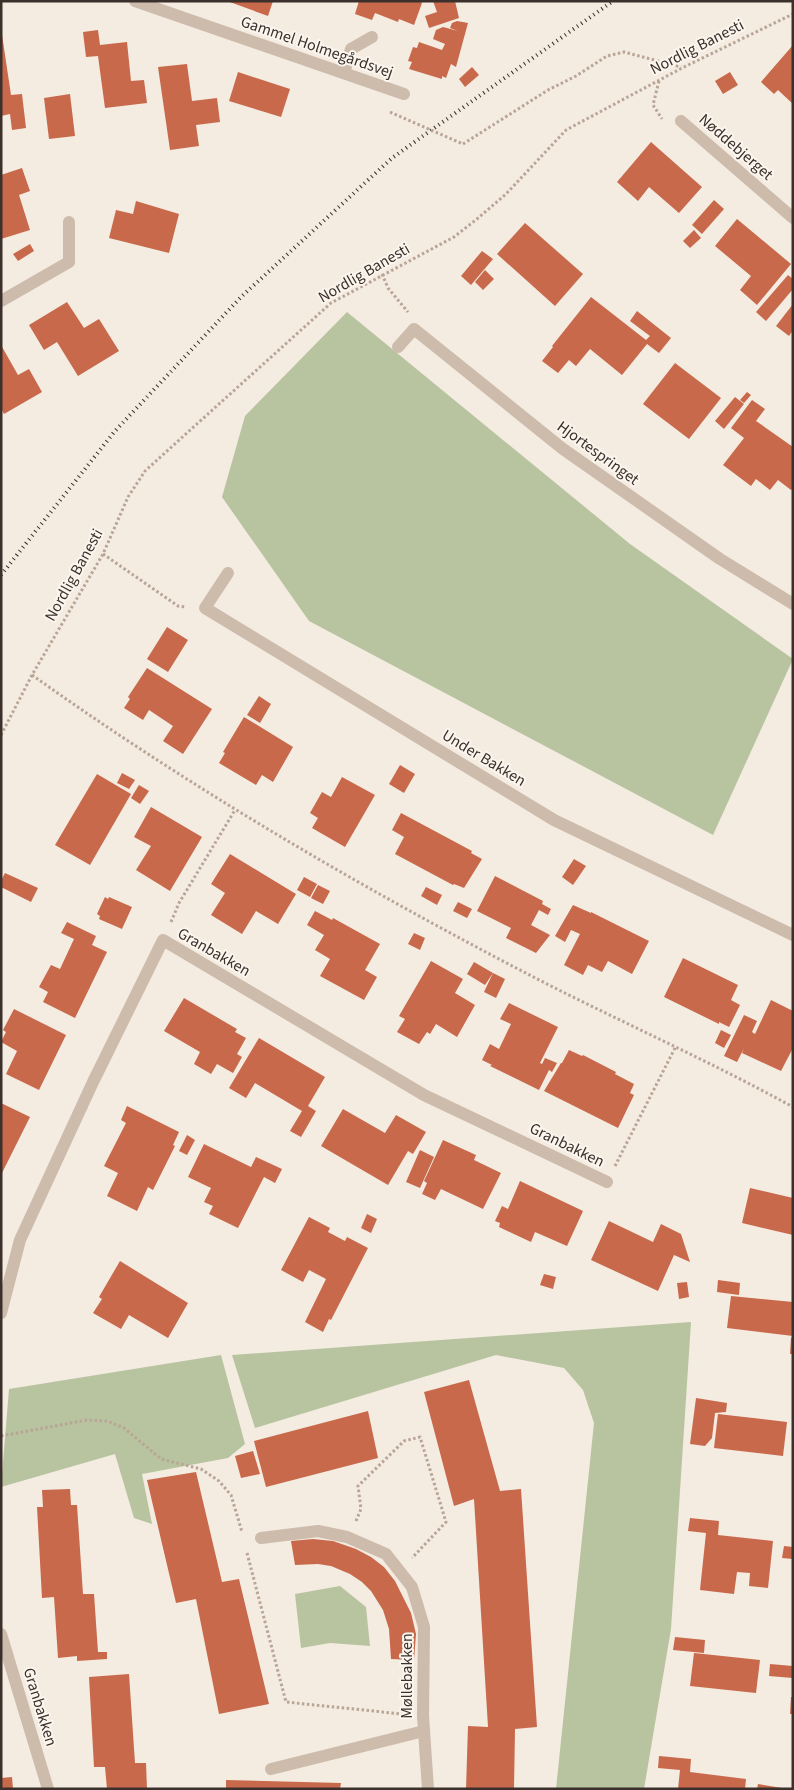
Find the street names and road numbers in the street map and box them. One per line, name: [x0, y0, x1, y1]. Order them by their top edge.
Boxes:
street label: Gammel Holmegårdsvej: [238, 11, 396, 83]
street label: Nordlig Banesti: [646, 14, 748, 80]
street label: Nøddebjerget: [694, 109, 778, 186]
street label: Nordlig Banesti: [314, 238, 414, 308]
street label: Hjortespringet: [552, 416, 644, 491]
street label: Nordlig Banesti: [40, 525, 108, 625]
street label: Under Bakken: [438, 724, 530, 792]
street label: Granbakken: [174, 922, 254, 982]
street label: Granbakken: [526, 1117, 608, 1173]
street label: Møllebakken: [396, 1633, 418, 1719]
street label: Granbakken: [18, 1665, 62, 1749]

